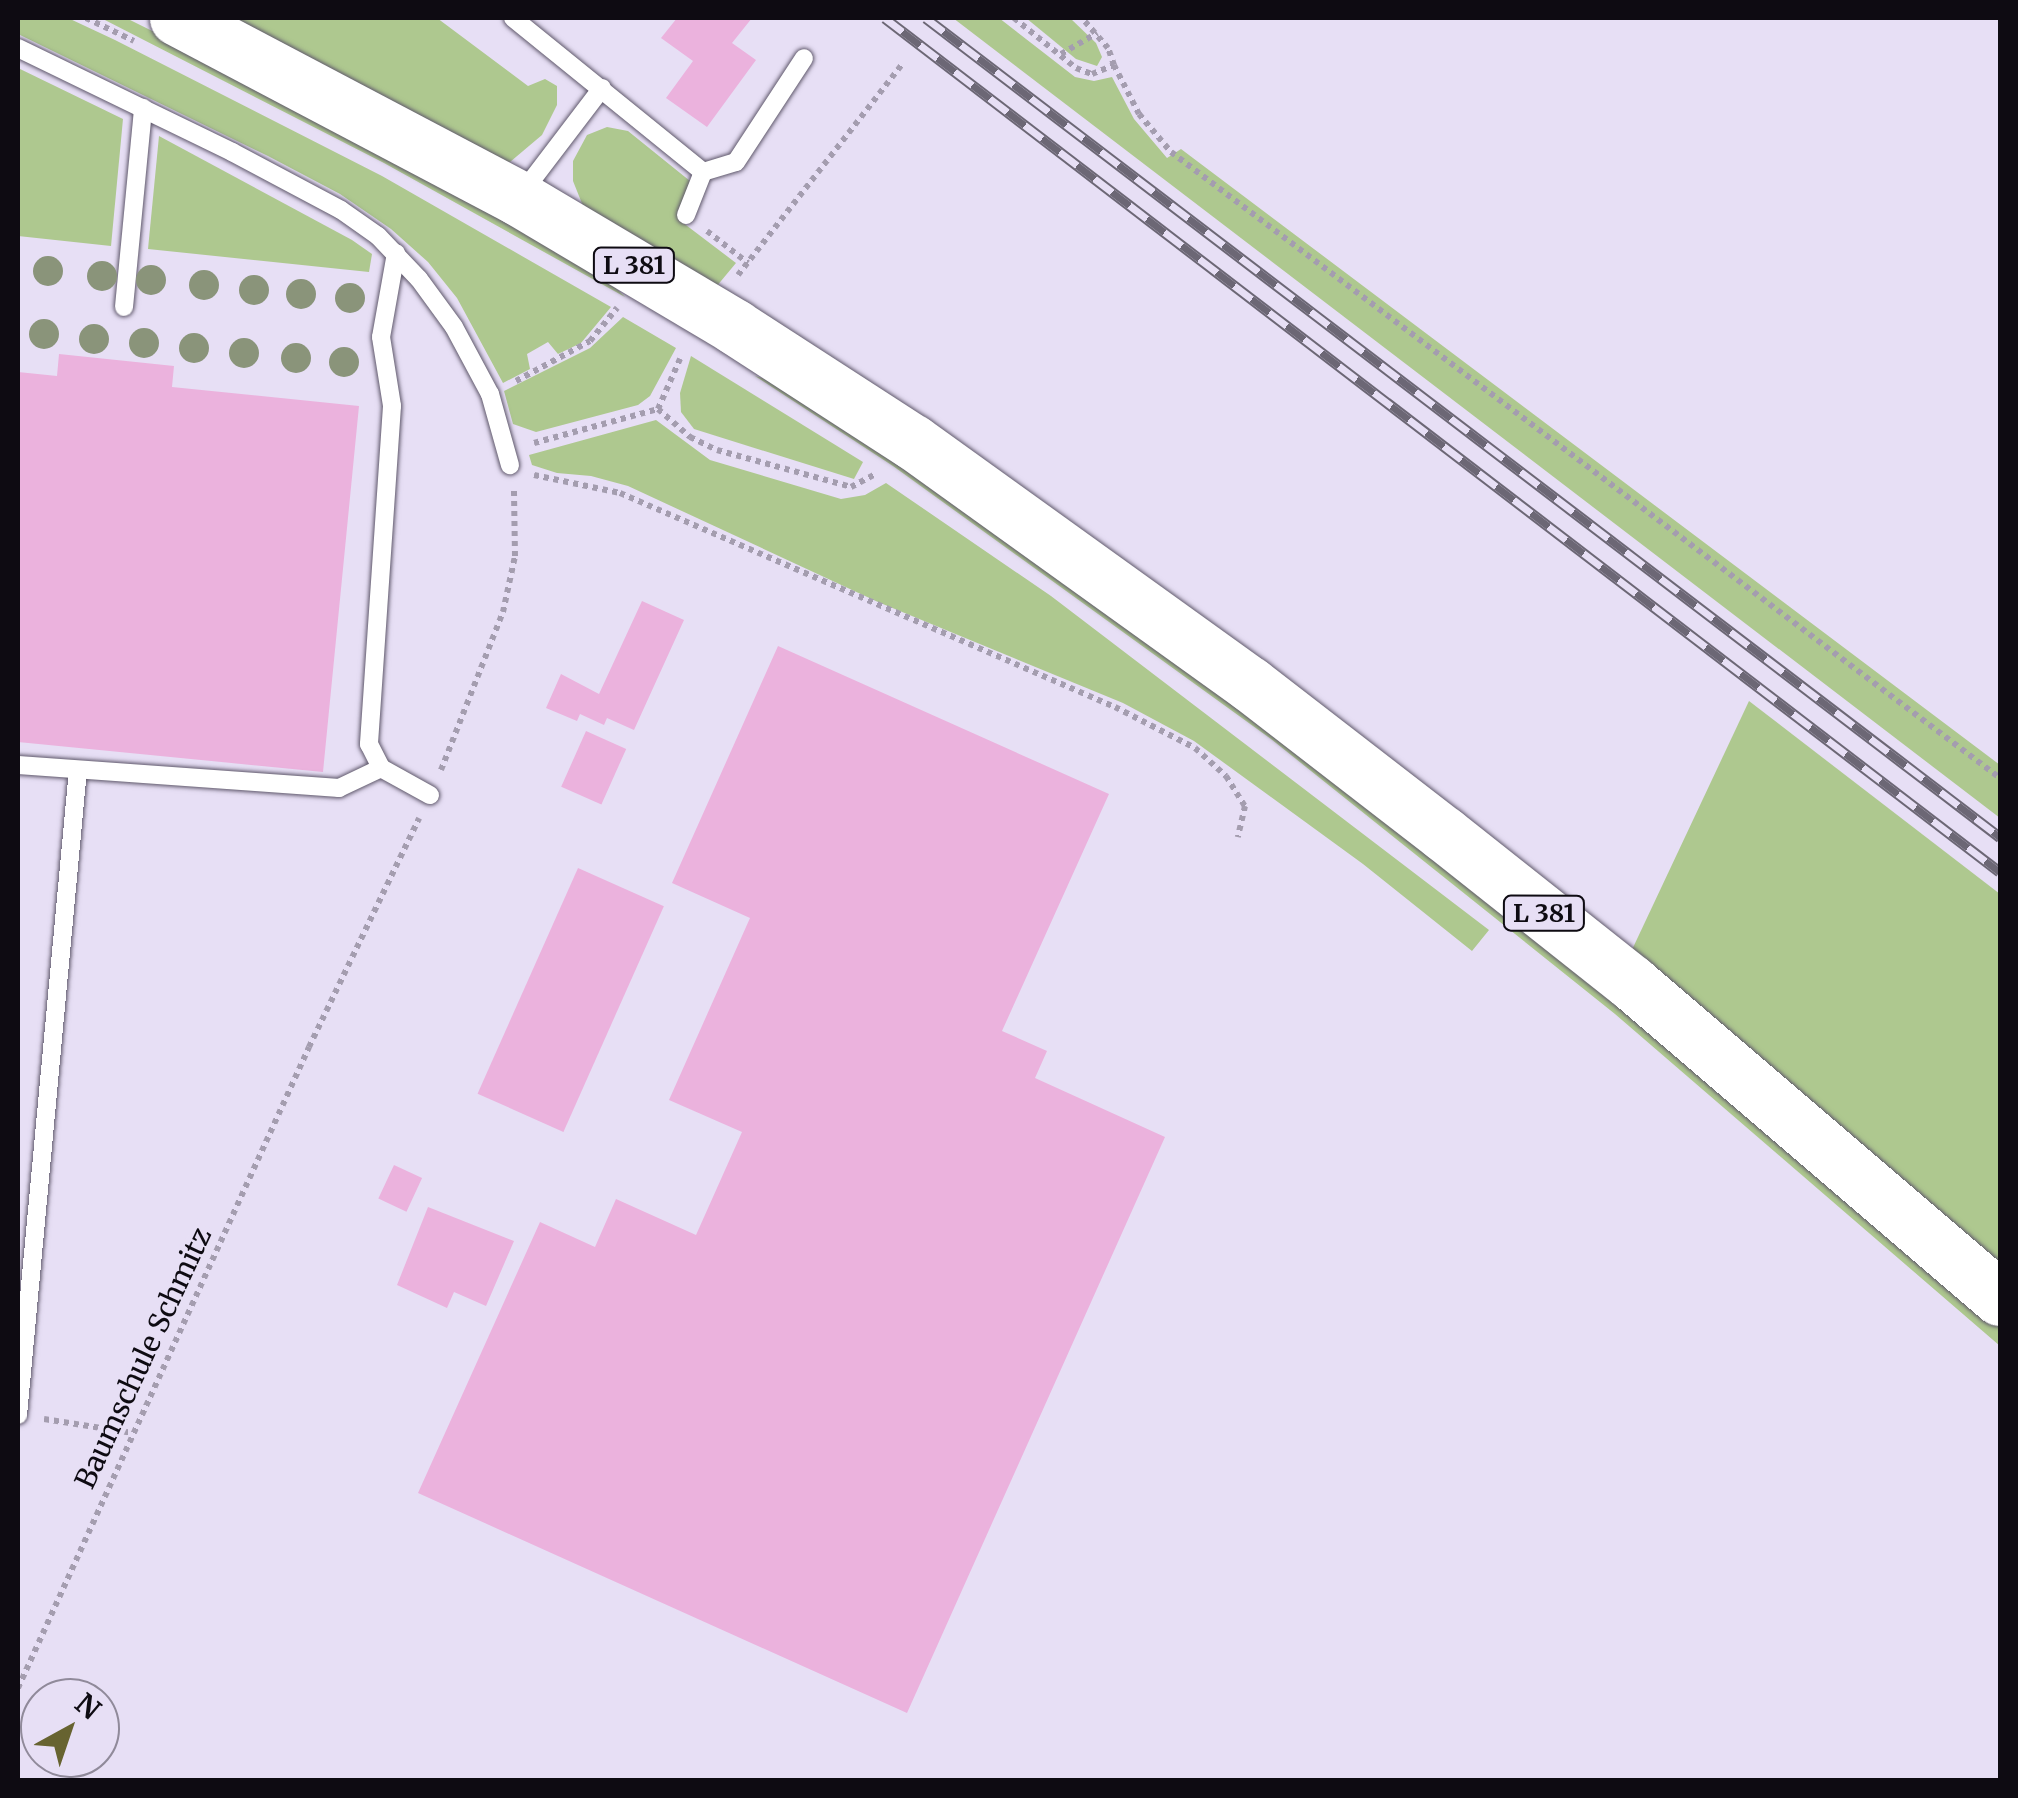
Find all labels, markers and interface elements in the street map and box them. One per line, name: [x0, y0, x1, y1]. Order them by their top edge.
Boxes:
road number: L 381: [592, 245, 676, 285]
road number: L 381: [1502, 893, 1586, 933]
street label: Baumschule Schmitz: [68, 1222, 218, 1494]
north arrow: [20, 1678, 120, 1778]
text: N: [68, 1686, 108, 1727]

